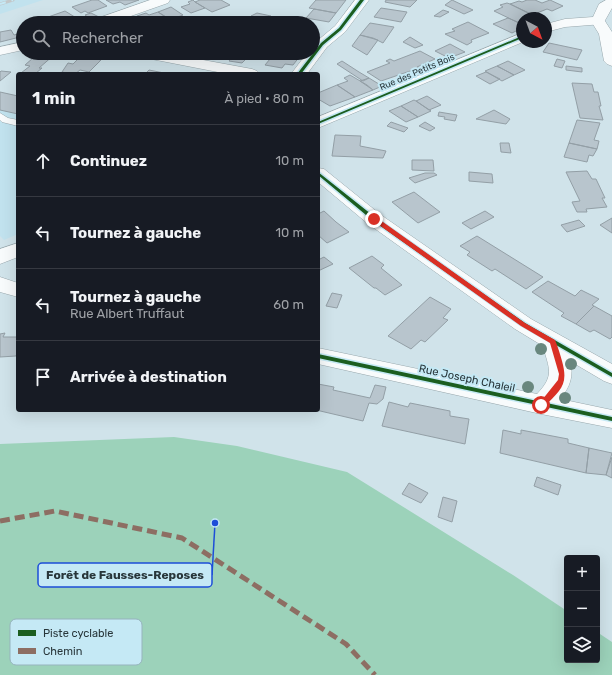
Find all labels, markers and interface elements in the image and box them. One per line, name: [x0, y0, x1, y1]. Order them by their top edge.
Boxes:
north arrow: [516, 12, 552, 48]
search box: [16, 16, 320, 60]
icon: search: [30, 27, 52, 49]
text: Rechercher: [62, 29, 143, 47]
street label: Rue des Petits Bois: [378, 52, 456, 92]
text: 1 min: [32, 88, 75, 108]
text: À pied · 80 m: [225, 91, 304, 106]
icon: ahead: [32, 150, 54, 172]
text: Continuez: [70, 152, 147, 170]
text: 10 m: [275, 153, 304, 168]
route end: [365, 210, 383, 228]
icon: left: [32, 222, 54, 244]
text: Tournez à gauche: [70, 224, 201, 242]
text: 10 m: [275, 225, 304, 240]
text: Tournez à gauche: [70, 288, 201, 306]
icon: left: [32, 294, 54, 316]
text: 60 m: [273, 297, 304, 312]
text: Rue Albert Truffaut: [70, 306, 184, 321]
street label: Rue Joseph Chaleil: [418, 362, 516, 395]
icon: arrive: [32, 366, 54, 388]
text: Arrivée à destination: [70, 368, 227, 386]
route start: [532, 396, 550, 414]
map controls: [564, 555, 600, 663]
button: +: [564, 555, 600, 591]
callout: Forêt de Fausses-Reposes: [38, 563, 212, 587]
text: Forêt de Fausses-Reposes: [46, 568, 204, 582]
button: −: [564, 591, 600, 627]
legend: [10, 619, 142, 665]
text: Piste cyclable: [43, 627, 113, 640]
button: layers: [564, 627, 600, 663]
text: Chemin: [43, 645, 82, 658]

